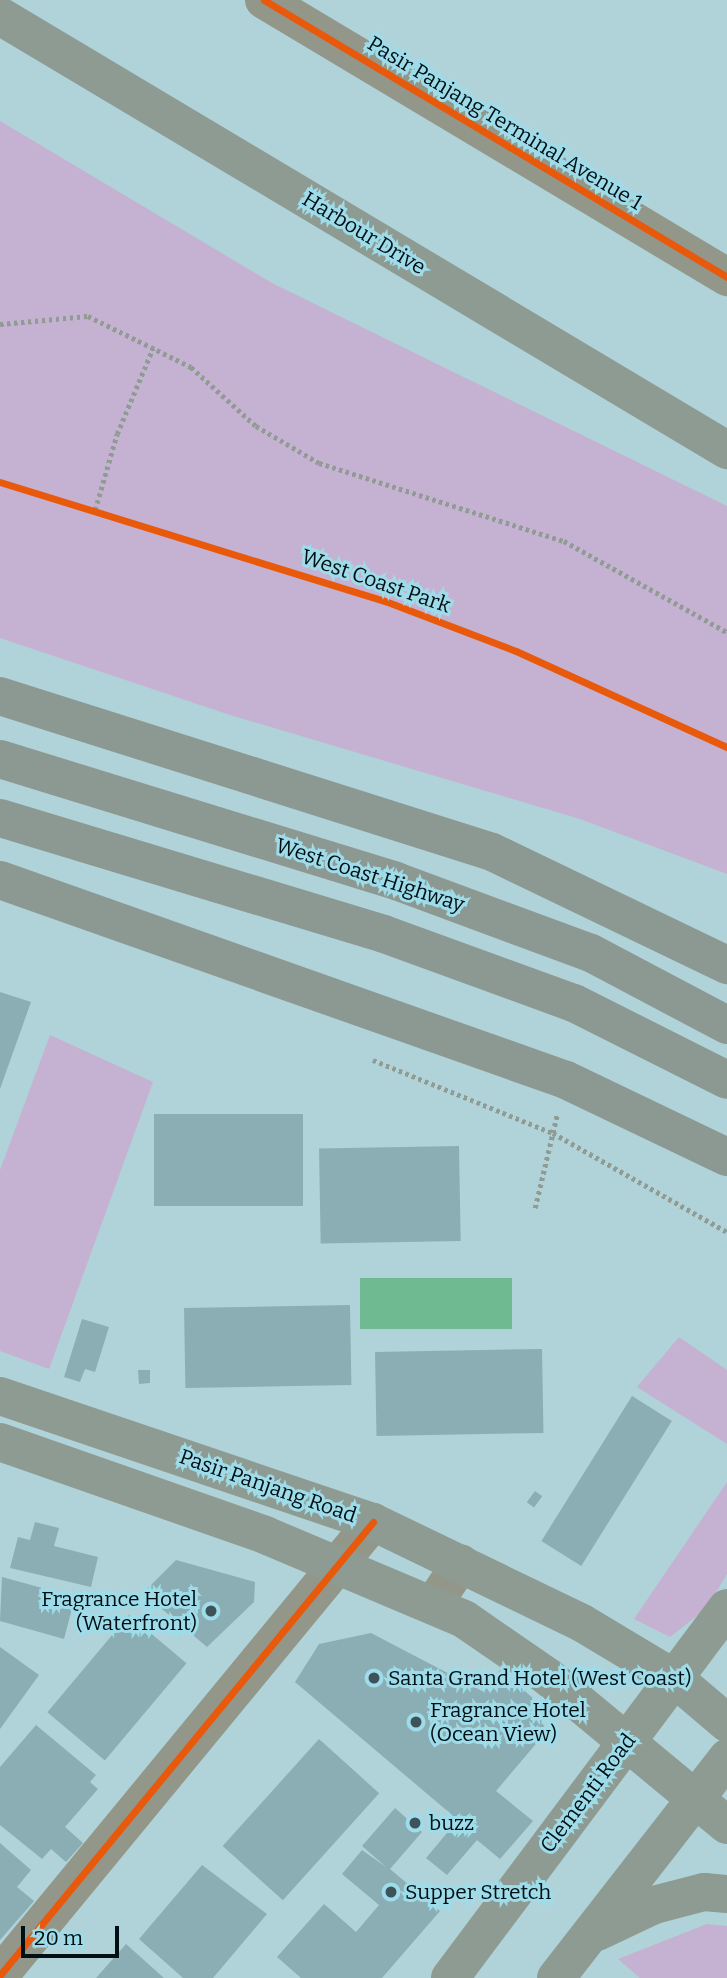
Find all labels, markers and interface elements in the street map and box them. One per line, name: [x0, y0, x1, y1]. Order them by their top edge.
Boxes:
street label: Pasir Panjang Terminal Avenue 1: [363, 31, 647, 215]
street label: Harbour Drive: [298, 186, 430, 280]
street label: West Coast Park: [298, 544, 454, 618]
street label: West Coast Highway: [272, 833, 468, 917]
street label: Pasir Panjang Road: [176, 1444, 360, 1528]
place label: Fragrance Hotel (Waterfront): [41, 1586, 197, 1636]
marker: Fragrance Hotel (Waterfront): [203, 1603, 219, 1619]
place label: Santa Grand Hotel (West Coast): [388, 1665, 691, 1691]
marker: Santa Grand Hotel (West Coast): [366, 1670, 382, 1686]
place label: Fragrance Hotel (Ocean View): [430, 1697, 586, 1747]
marker: Fragrance Hotel (Ocean View): [408, 1714, 424, 1730]
street label: Clementi Road: [535, 1728, 641, 1858]
place label: buzz: [429, 1810, 474, 1836]
marker: buzz: [407, 1815, 423, 1831]
place label: Supper Stretch: [405, 1879, 551, 1905]
marker: Supper Stretch: [383, 1884, 399, 1900]
scale bar: [24, 1912, 122, 1956]
text: 20 m: [34, 1925, 83, 1951]

